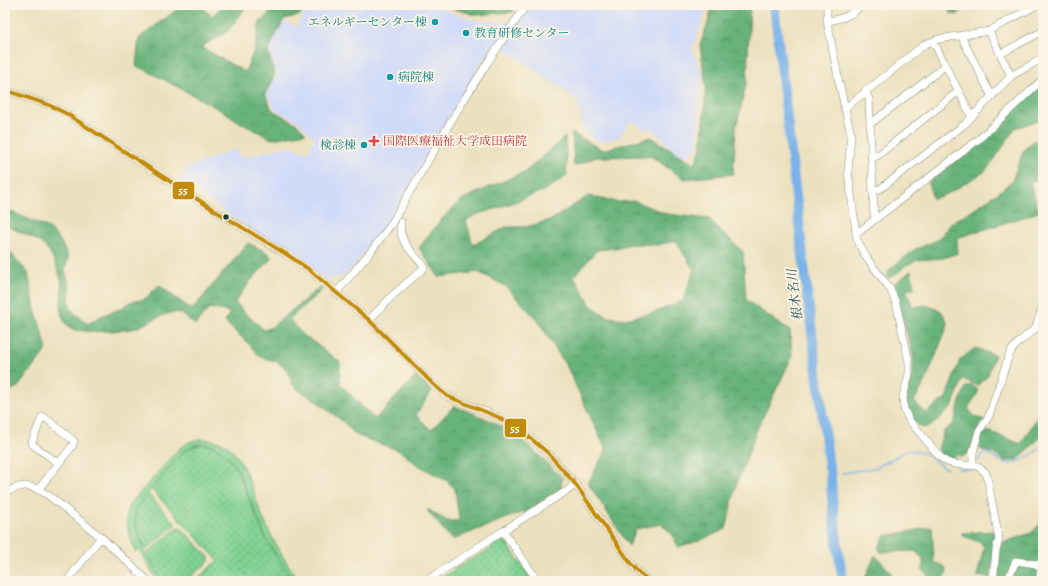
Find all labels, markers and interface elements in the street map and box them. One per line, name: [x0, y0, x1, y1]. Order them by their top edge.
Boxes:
place label: エネルギーセンター棟: [308, 14, 427, 30]
marker: エネルギーセンター棟: [430, 17, 440, 27]
place label: 教育研修センター: [474, 25, 570, 41]
marker: 教育研修センター: [461, 28, 471, 38]
place label: 病院棟: [398, 69, 434, 85]
marker: 病院棟: [385, 72, 395, 82]
place label: 国際医療福祉大学成田病院: [383, 133, 527, 149]
marker: 国際医療福祉大学成田病院: [368, 135, 380, 147]
place label: 検診棟: [320, 137, 356, 153]
marker: 検診棟: [359, 140, 369, 150]
line badge: 55: [172, 181, 195, 200]
text: 55: [178, 183, 188, 198]
unlabelled marker: [221, 212, 231, 222]
water label: 根木名川: [783, 266, 806, 322]
line badge: 55: [504, 418, 527, 438]
text: 55: [510, 421, 520, 436]

